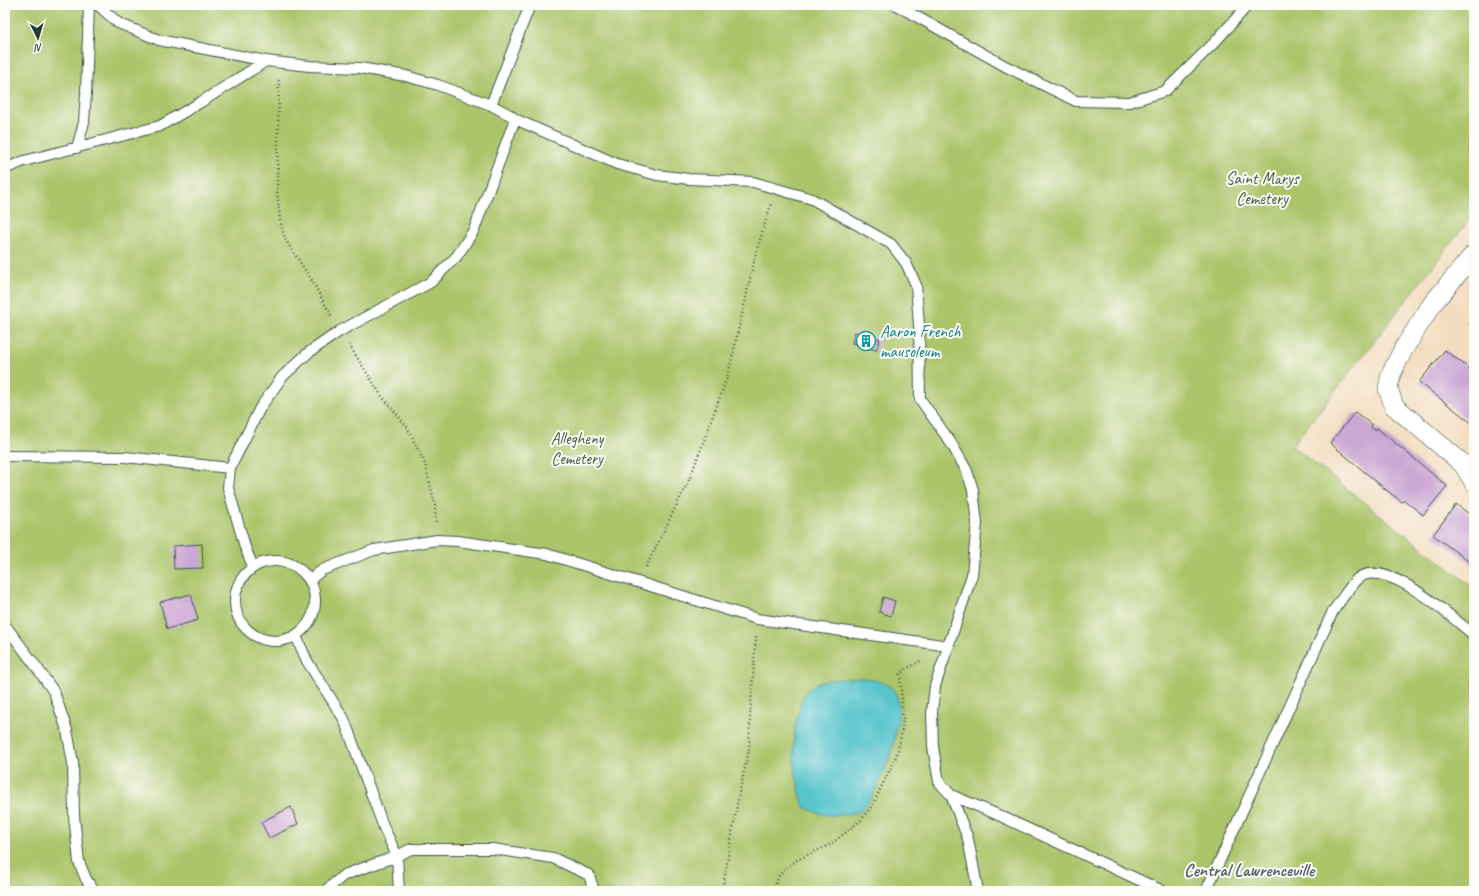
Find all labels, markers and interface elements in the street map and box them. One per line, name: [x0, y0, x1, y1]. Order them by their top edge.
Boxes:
north arrow: [18, 18, 58, 58]
text: N: [33, 41, 43, 55]
park label: Saint Marys Cemetery: [1225, 168, 1300, 209]
place label: Aaron French mausoleum: [880, 321, 961, 362]
building icon: Aaron French mausoleum: [855, 330, 877, 352]
park label: Allegheny Cemetery: [551, 428, 605, 469]
district label: Central Lawrenceville: [1184, 859, 1316, 881]

